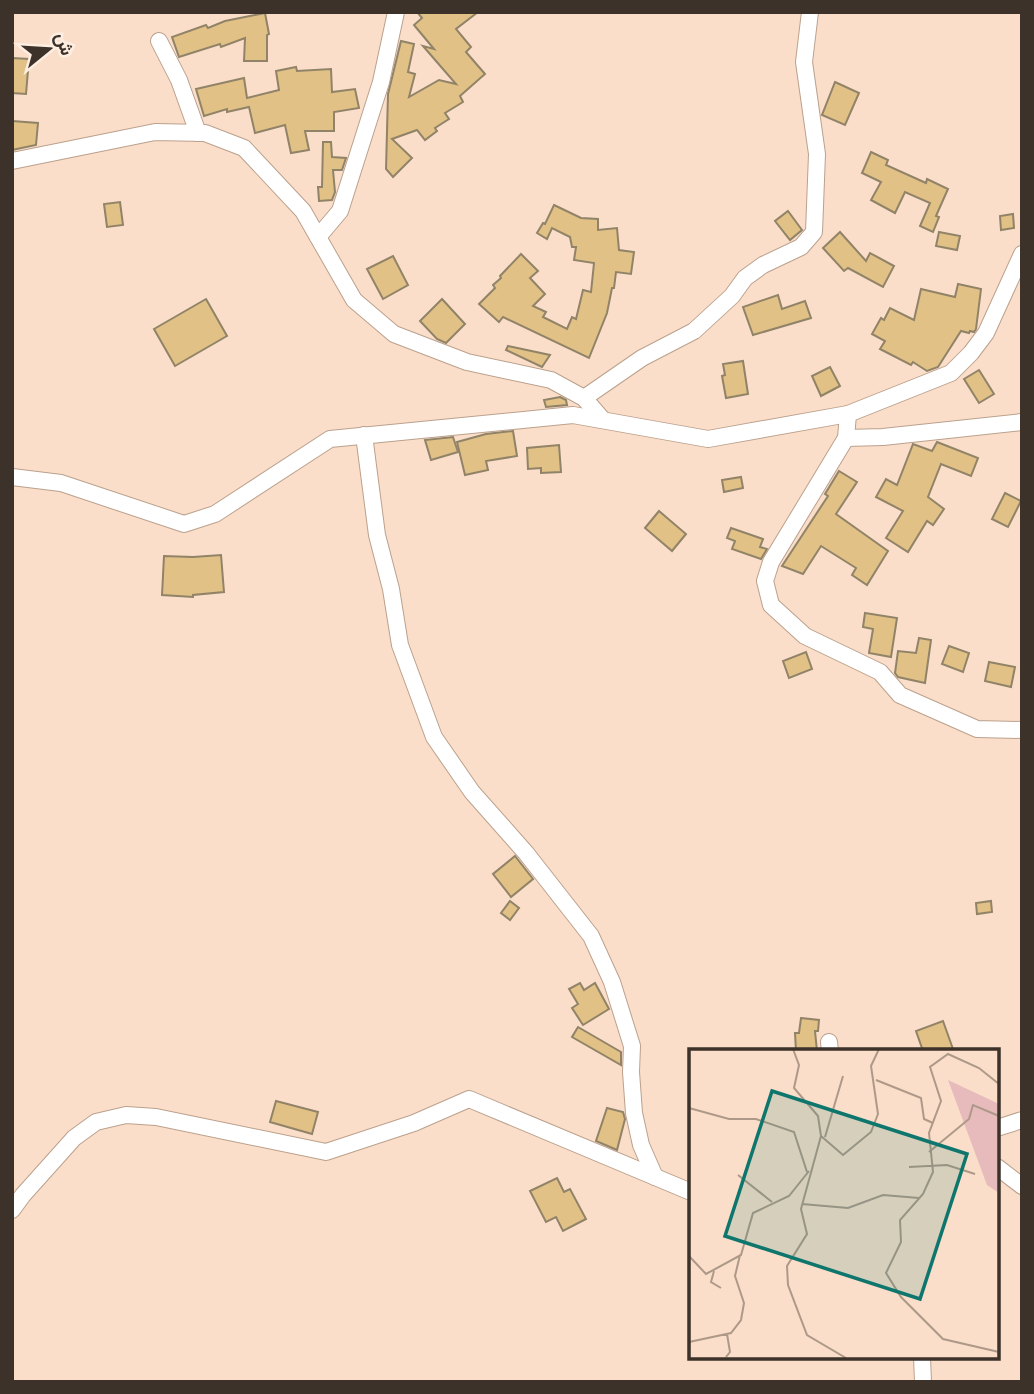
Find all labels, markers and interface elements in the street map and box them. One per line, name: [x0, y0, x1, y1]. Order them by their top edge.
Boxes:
north arrow: [14, 14, 84, 84]
text: ش: [48, 29, 81, 59]
inset map: [689, 1049, 999, 1359]

